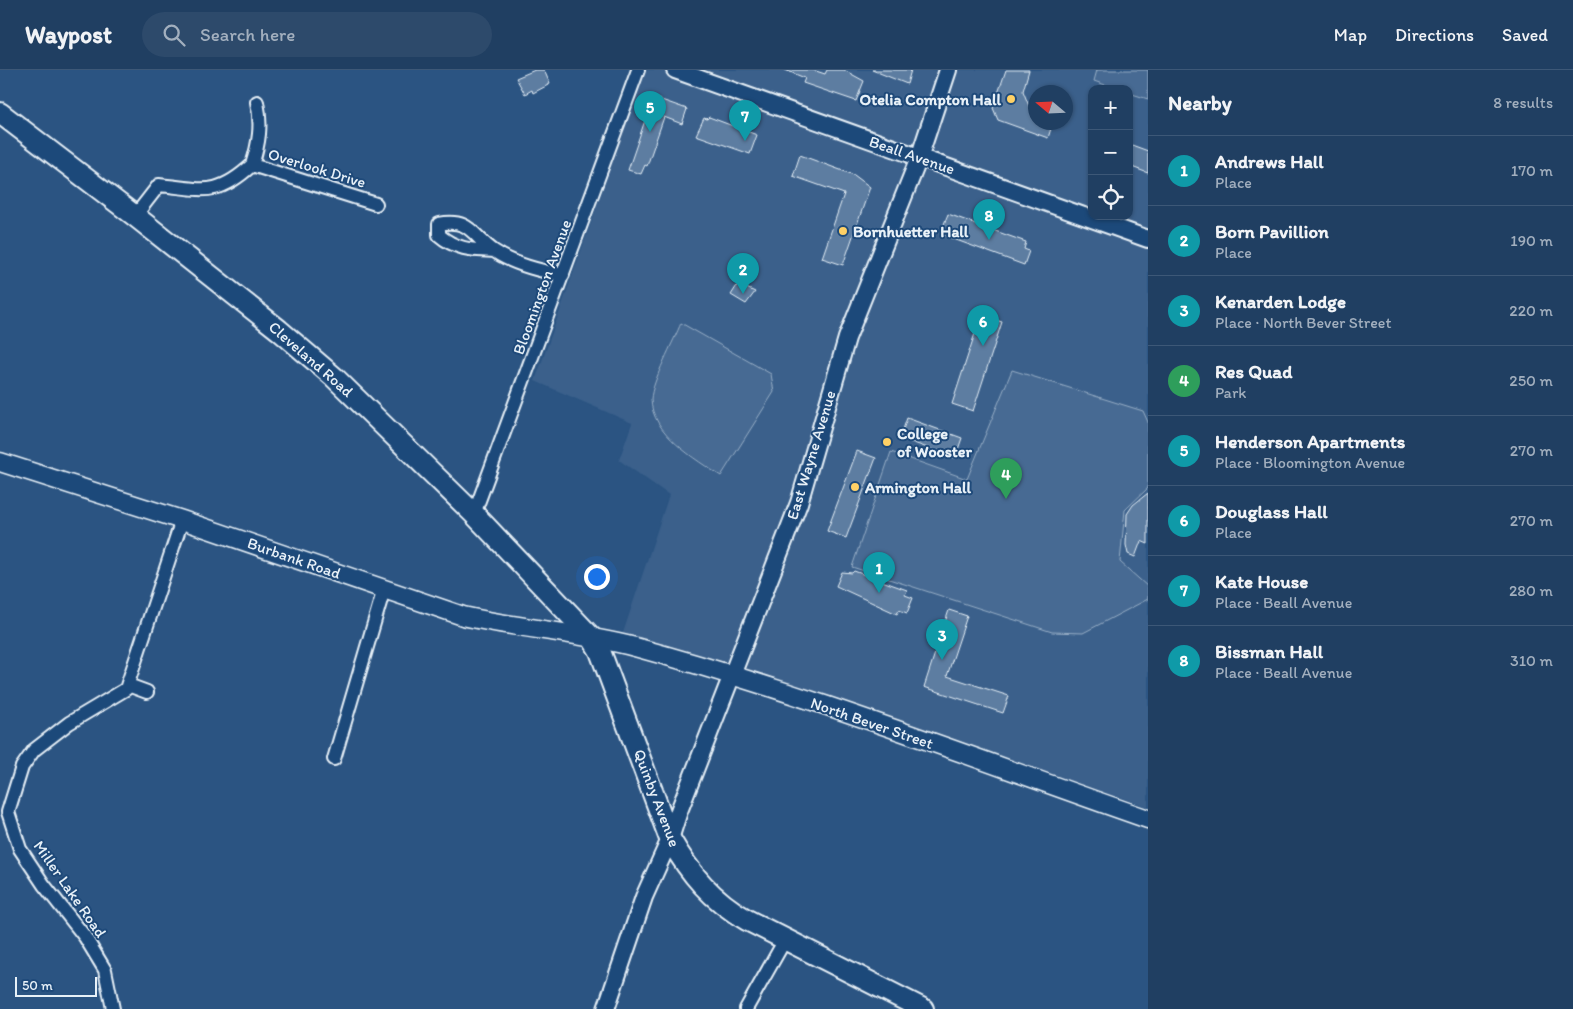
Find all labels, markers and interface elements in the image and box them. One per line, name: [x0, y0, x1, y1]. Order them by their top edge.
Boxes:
search box: [142, 12, 492, 57]
text: Waypost: [25, 20, 112, 49]
icon: search: [160, 21, 188, 49]
text: Search here: [200, 23, 295, 46]
text: Map: [1334, 24, 1367, 46]
text: Directions: [1395, 24, 1474, 46]
text: Saved: [1502, 24, 1548, 46]
north arrow: [1028, 85, 1073, 130]
map controls: [1088, 85, 1133, 220]
button: +: [1088, 85, 1133, 130]
place label: Otelia Compton Hall: [860, 90, 1001, 110]
text: Nearby: [1168, 90, 1232, 115]
pin: 5: [634, 91, 666, 132]
marker: Otelia Compton Hall: [1005, 93, 1017, 105]
text: 8 results: [1493, 93, 1553, 112]
pin: 7: [729, 100, 761, 141]
button: −: [1088, 130, 1133, 175]
street label: Beall Avenue: [867, 131, 957, 179]
street label: Overlook Drive: [266, 144, 368, 192]
text: Andrews Hall: [1215, 150, 1324, 173]
text: 1: [1180, 161, 1188, 180]
text: 170 m: [1511, 161, 1553, 180]
text: Place: [1215, 173, 1252, 192]
button: locate: [1088, 175, 1133, 220]
pin: 8: [973, 199, 1005, 240]
street label: Bloomington Avenue: [509, 217, 575, 357]
text: Born Pavillion: [1215, 220, 1329, 243]
place label: Bornhuetter Hall: [853, 222, 969, 241]
marker: Bornhuetter Hall: [837, 225, 849, 237]
text: 2: [1180, 231, 1188, 250]
text: 190 m: [1510, 231, 1553, 250]
text: Place: [1215, 243, 1252, 262]
pin: 2: [727, 253, 759, 294]
text: Kenarden Lodge: [1215, 290, 1346, 313]
text: 3: [1180, 301, 1188, 320]
text: 220 m: [1509, 301, 1553, 320]
pin: 6: [967, 305, 999, 346]
text: Place · North Bever Street: [1215, 313, 1391, 332]
street label: Cleveland Road: [265, 317, 357, 401]
text: Res Quad: [1215, 360, 1292, 383]
text: 4: [1179, 371, 1189, 390]
text: 250 m: [1509, 371, 1553, 390]
text: Park: [1215, 383, 1246, 402]
street label: East Wayne Avenue: [782, 388, 840, 522]
place label: College of Wooster: [897, 424, 972, 461]
text: Henderson Apartments: [1215, 430, 1405, 453]
marker: College of Wooster: [881, 436, 893, 448]
text: 5: [1180, 441, 1188, 460]
text: 270 m: [1510, 441, 1553, 460]
text: Place · Bloomington Avenue: [1215, 453, 1405, 472]
pin: 4: [990, 458, 1022, 499]
place label: Armington Hall: [864, 478, 972, 498]
marker: Armington Hall: [849, 481, 861, 493]
text: Douglass Hall: [1215, 500, 1328, 523]
text: 6: [1180, 511, 1188, 530]
text: 270 m: [1510, 511, 1553, 530]
text: Place: [1215, 523, 1252, 542]
street label: Burbank Road: [245, 533, 344, 583]
pin: 1: [863, 552, 895, 593]
your location: [584, 564, 610, 590]
text: Kate House: [1215, 570, 1308, 593]
text: 7: [1180, 581, 1188, 600]
text: 280 m: [1509, 581, 1553, 600]
text: Place · Beall Avenue: [1215, 593, 1352, 612]
pin: 3: [926, 619, 958, 660]
text: Bissman Hall: [1215, 640, 1323, 663]
text: 8: [1180, 651, 1188, 670]
text: 310 m: [1510, 651, 1553, 670]
text: Place · Beall Avenue: [1215, 663, 1352, 682]
street label: North Bever Street: [808, 693, 936, 753]
street label: Quinby Avenue: [630, 746, 684, 850]
street label: Miller Lake Road: [30, 837, 111, 941]
scale bar: [15, 974, 98, 997]
text: 50 m: [22, 977, 53, 994]

